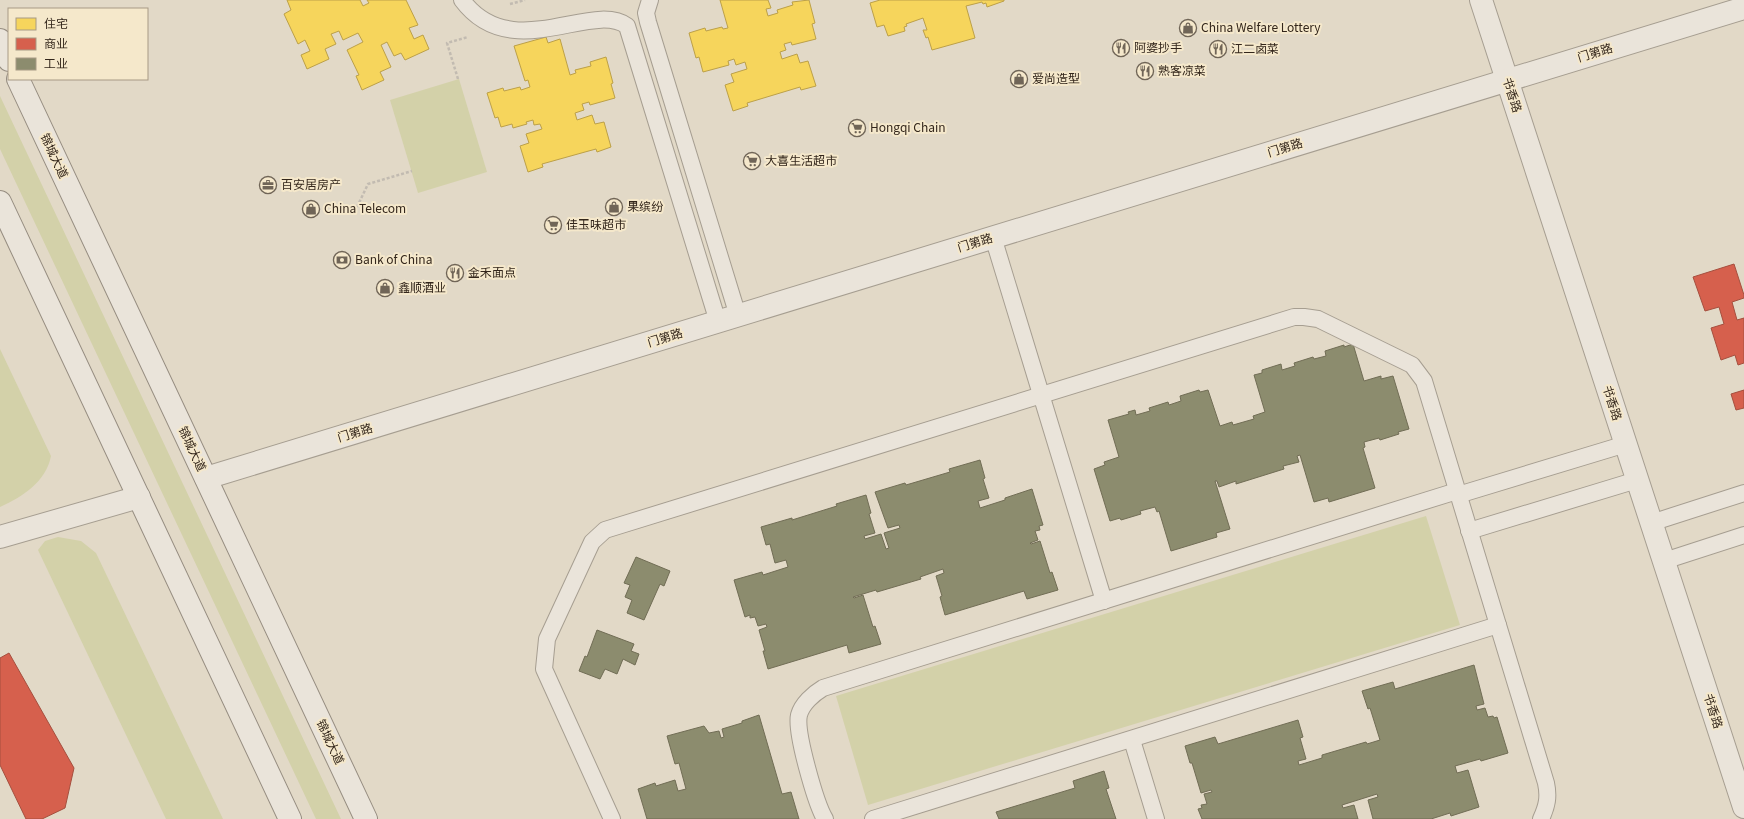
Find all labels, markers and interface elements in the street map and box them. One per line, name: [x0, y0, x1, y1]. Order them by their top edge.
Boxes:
legend: [8, 8, 148, 80]
text: 住宅: [44, 14, 68, 31]
shop icon: China Welfare Lottery: [1178, 18, 1198, 38]
place label: China Welfare Lottery: [1201, 18, 1321, 35]
text: 商业: [44, 34, 68, 51]
restaurant icon: 阿婆抄手: [1111, 38, 1131, 58]
place label: 阿婆抄手: [1134, 38, 1182, 55]
street label: 门第路: [1575, 38, 1614, 65]
restaurant icon: 江二卤菜: [1208, 39, 1228, 59]
place label: 江二卤菜: [1231, 39, 1279, 56]
text: 工业: [44, 54, 68, 71]
restaurant icon: 熟客凉菜: [1135, 61, 1155, 81]
place label: 熟客凉菜: [1158, 61, 1206, 78]
shop icon: 爱尚造型: [1009, 69, 1029, 89]
place label: 爱尚造型: [1032, 69, 1080, 86]
street label: 书香路: [1500, 75, 1527, 114]
supermarket icon: Hongqi Chain: [847, 118, 867, 138]
place label: Hongqi Chain: [870, 118, 946, 135]
street label: 锦城大道: [38, 130, 73, 181]
street label: 门第路: [1265, 133, 1304, 160]
supermarket icon: 大喜生活超市: [742, 151, 762, 171]
place label: 大喜生活超市: [765, 151, 837, 168]
office icon: 百安居房产: [258, 175, 278, 195]
place label: 百安居房产: [281, 175, 341, 192]
shop icon: 果缤纷: [604, 197, 624, 217]
place label: 果缤纷: [627, 197, 664, 214]
shop icon: China Telecom: [301, 199, 321, 219]
place label: China Telecom: [324, 199, 406, 216]
supermarket icon: 佳玉味超市: [543, 215, 563, 235]
place label: 佳玉味超市: [566, 215, 626, 232]
street label: 门第路: [955, 228, 994, 255]
bank icon: Bank of China: [332, 250, 352, 270]
place label: Bank of China: [355, 250, 432, 267]
restaurant icon: 金禾面点: [445, 263, 465, 283]
place label: 金禾面点: [468, 263, 516, 280]
shop icon: 鑫顺酒业: [375, 278, 395, 298]
place label: 鑫顺酒业: [398, 278, 446, 295]
street label: 门第路: [645, 323, 684, 350]
street label: 书香路: [1600, 383, 1627, 422]
street label: 门第路: [335, 418, 374, 445]
street label: 锦城大道: [176, 423, 211, 474]
street label: 书香路: [1701, 691, 1728, 730]
street label: 锦城大道: [314, 716, 349, 767]

